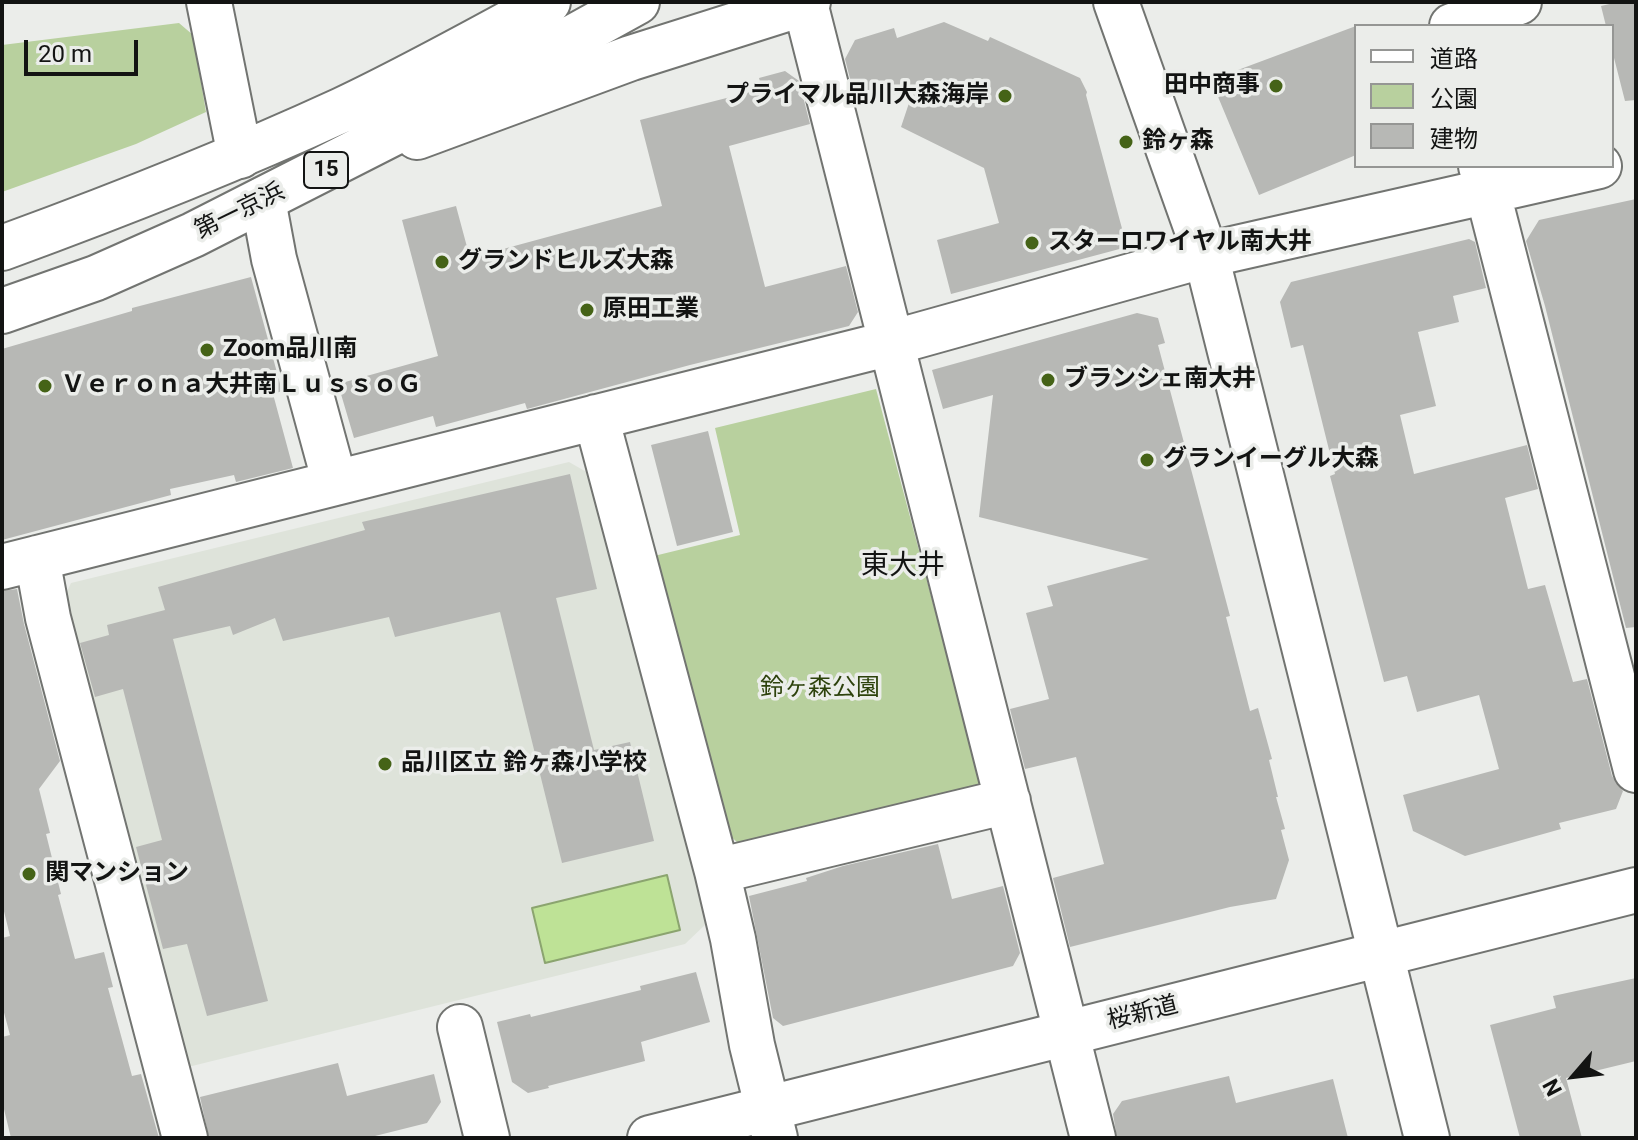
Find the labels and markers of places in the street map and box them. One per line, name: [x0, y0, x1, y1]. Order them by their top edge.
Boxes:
place label: 田中商事: [1164, 72, 1260, 100]
marker: 田中商事: [1267, 77, 1285, 95]
place label: プライマル品川大森海岸: [725, 82, 989, 110]
marker: プライマル品川大森海岸: [996, 87, 1014, 105]
place label: 鈴ヶ森: [1142, 128, 1214, 156]
marker: 鈴ヶ森: [1117, 133, 1135, 151]
place label: スターロワイヤル南大井: [1048, 229, 1312, 257]
marker: スターロワイヤル南大井: [1023, 234, 1041, 252]
place label: グランドヒルズ大森: [458, 248, 674, 276]
marker: グランドヒルズ大森: [433, 253, 451, 271]
place label: 原田工業: [603, 296, 699, 324]
marker: 原田工業: [578, 301, 596, 319]
place label: Zoom品川南: [223, 336, 357, 364]
marker: Zoom品川南: [198, 341, 216, 359]
place label: ブランシェ南大井: [1064, 366, 1256, 394]
marker: ブランシェ南大井: [1039, 371, 1057, 389]
place label: Ｖｅｒｏｎａ大井南ＬｕｓｓｏＧ: [61, 372, 421, 400]
marker: Ｖｅｒｏｎａ大井南ＬｕｓｓｏＧ: [36, 377, 54, 395]
place label: グランイーグル大森: [1163, 446, 1379, 474]
marker: グランイーグル大森: [1138, 451, 1156, 469]
place label: 品川区立 鈴ヶ森小学校: [401, 750, 647, 778]
marker: 品川区立 鈴ヶ森小学校: [376, 755, 394, 773]
place label: 関マンション: [45, 860, 189, 888]
marker: 関マンション: [20, 865, 38, 883]

